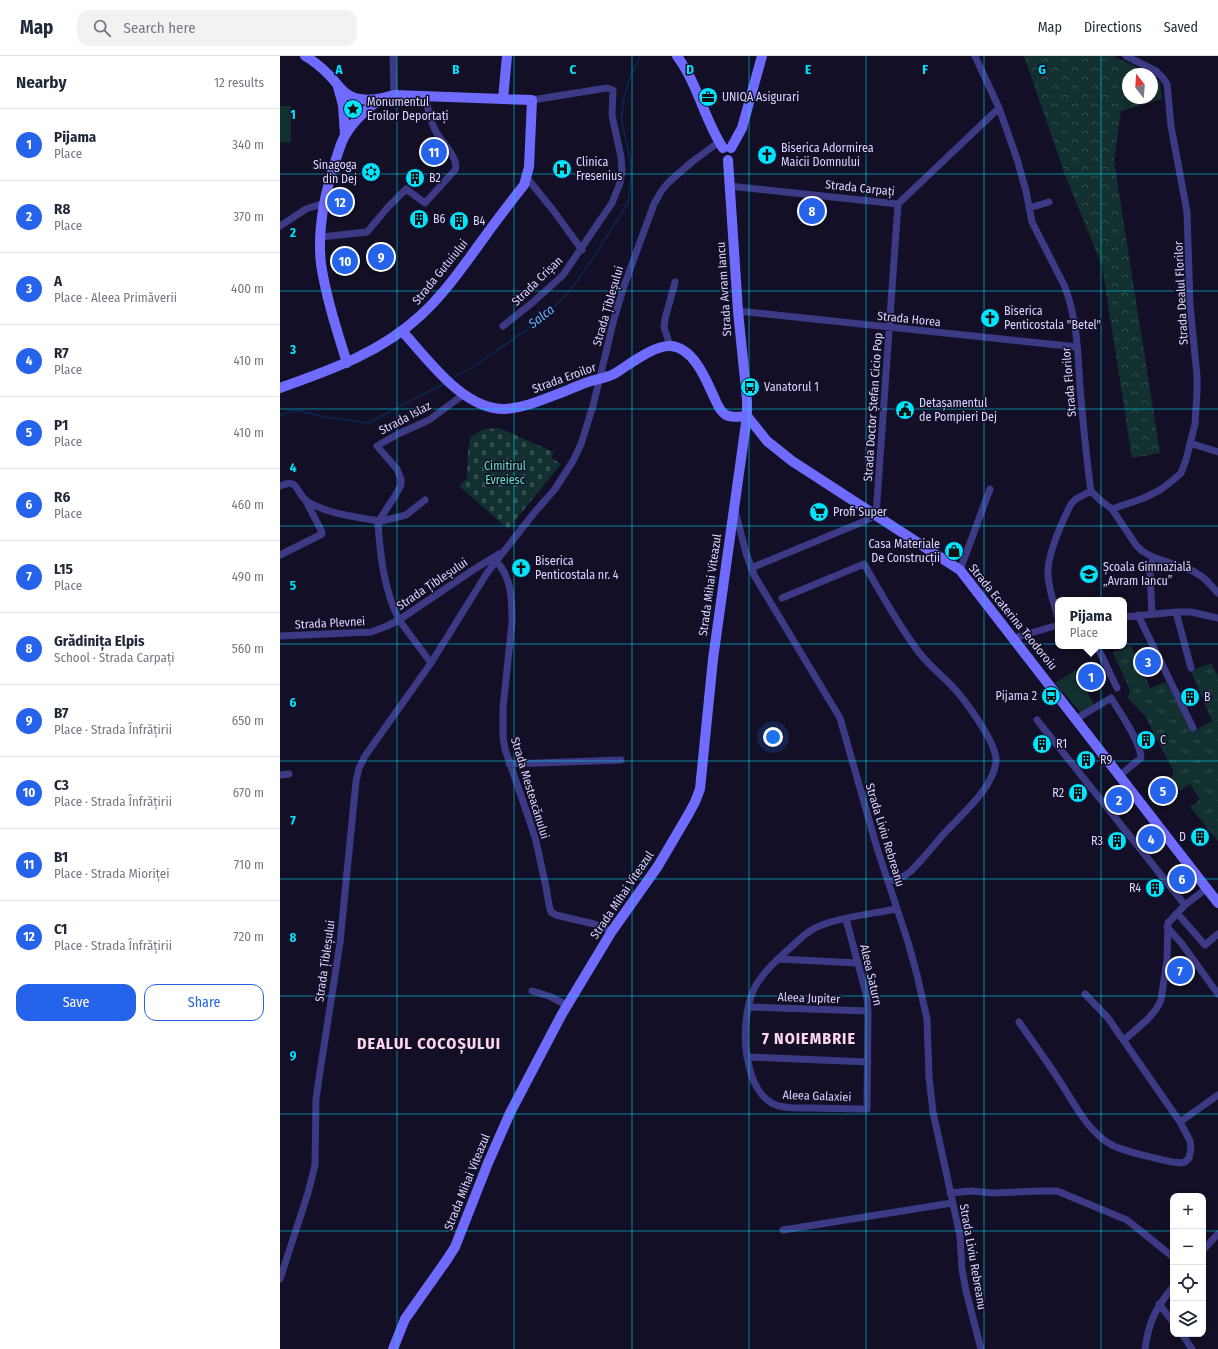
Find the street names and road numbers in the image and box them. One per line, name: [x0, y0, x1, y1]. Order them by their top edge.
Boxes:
street label: Strada Carpați: [824, 177, 895, 200]
street label: Strada Gutuiului: [409, 237, 471, 307]
street label: Strada Dealul Florilor: [1171, 240, 1191, 345]
street label: Strada Avram Iancu: [714, 241, 734, 337]
street label: Strada Crișan: [509, 253, 566, 309]
street label: Strada Țibleșului: [590, 264, 627, 348]
street label: Strada Horea: [877, 309, 942, 329]
street label: Strada Doctor Ștefan Cicio Pop: [861, 332, 886, 482]
street label: Strada Florilor: [1059, 346, 1079, 418]
street label: Strada Eroilor: [530, 360, 599, 396]
street label: Strada Islaz: [377, 398, 434, 437]
street label: Strada Mihai Viteazul: [696, 533, 724, 637]
street label: Strada Țibleșului: [394, 555, 471, 614]
street label: Strada Ecaterina Teodoroiu: [966, 561, 1060, 673]
street label: Strada Plevnei: [294, 614, 366, 632]
street label: Strada Mesteacănului: [508, 735, 552, 841]
street label: Strada Liviu Rebreanu: [863, 782, 907, 888]
street label: Strada Mihai Viteazul: [587, 848, 657, 942]
street label: Strada Țibleșului: [312, 919, 339, 1003]
street label: Aleea Saturn: [857, 943, 885, 1007]
street label: Aleea Jupiter: [777, 990, 841, 1006]
street label: Aleea Galaxiei: [782, 1088, 852, 1104]
street label: Strada Mihai Viteazul: [441, 1132, 493, 1232]
street label: Strada Liviu Rebreanu: [957, 1203, 989, 1311]

